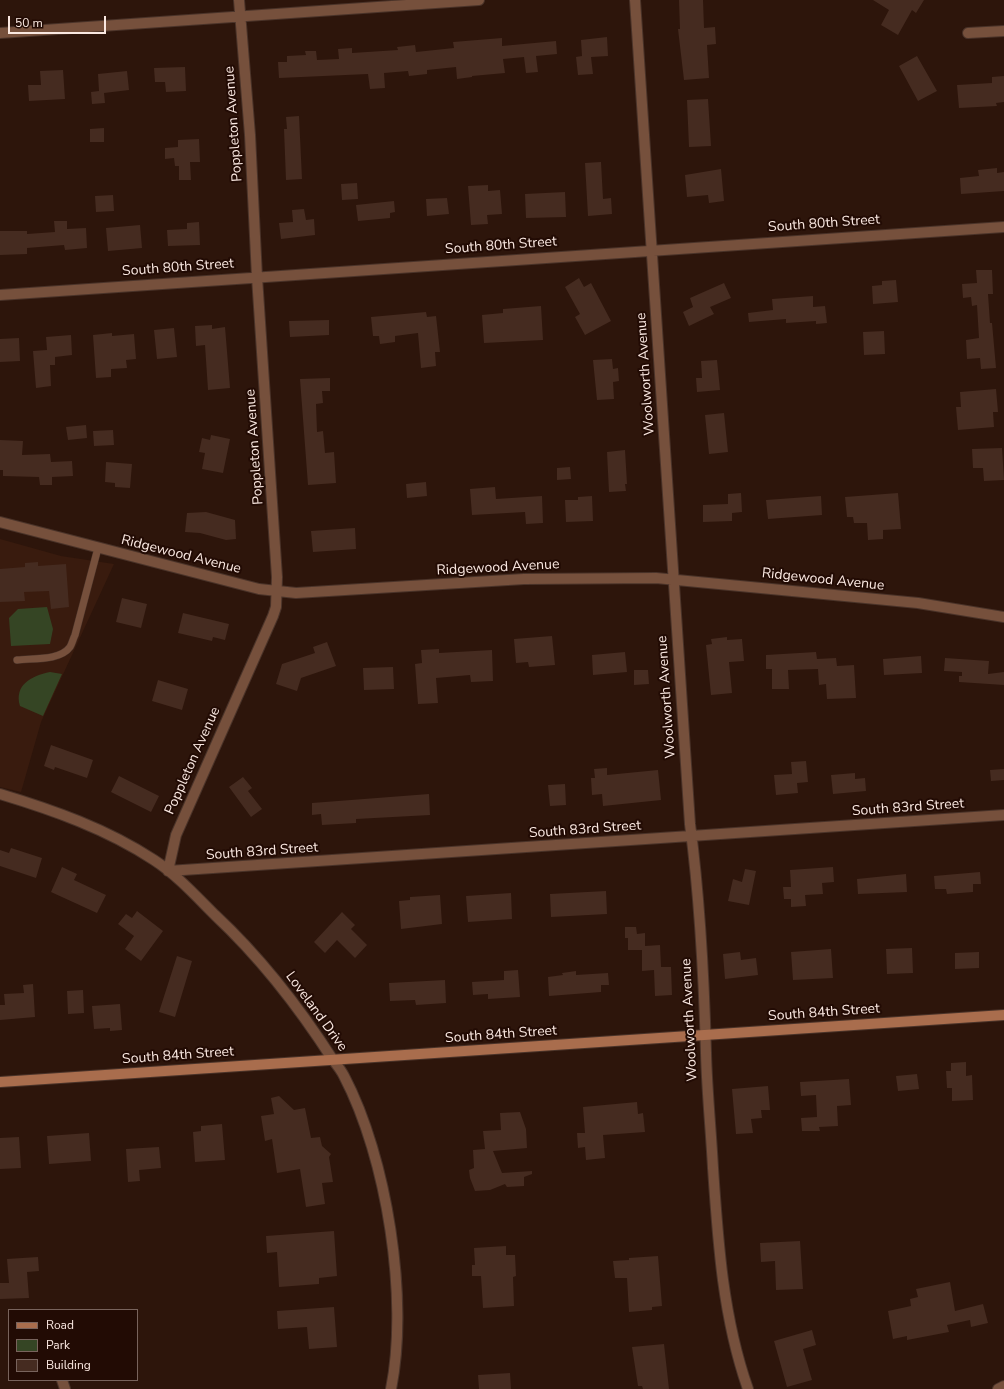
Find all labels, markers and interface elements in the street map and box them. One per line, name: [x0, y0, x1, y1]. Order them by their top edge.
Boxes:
scale bar: [10, 8, 108, 34]
text: 50 m: [15, 15, 43, 31]
street label: Poppleton Avenue: [222, 66, 246, 182]
street label: South 80th Street: [767, 212, 881, 236]
street label: South 80th Street: [444, 234, 558, 258]
street label: South 80th Street: [121, 256, 235, 280]
street label: Woolworth Avenue: [633, 312, 659, 436]
street label: Poppleton Avenue: [243, 389, 267, 505]
street label: Ridgewood Avenue: [119, 532, 243, 578]
street label: Ridgewood Avenue: [436, 556, 560, 580]
street label: Ridgewood Avenue: [761, 565, 885, 595]
street label: Woolworth Avenue: [654, 635, 680, 759]
street label: Poppleton Avenue: [162, 705, 224, 817]
street label: South 83rd Street: [851, 796, 965, 820]
street label: South 83rd Street: [528, 818, 642, 842]
street label: South 83rd Street: [205, 840, 319, 864]
street label: Woolworth Avenue: [678, 958, 702, 1082]
street label: Loveland Drive: [282, 969, 350, 1055]
street label: South 84th Street: [767, 1001, 881, 1025]
street label: South 84th Street: [444, 1023, 558, 1047]
street label: South 84th Street: [121, 1044, 235, 1068]
legend: [8, 1309, 138, 1381]
text: Road: [46, 1317, 74, 1333]
text: Park: [46, 1337, 70, 1353]
text: Building: [46, 1357, 91, 1373]

